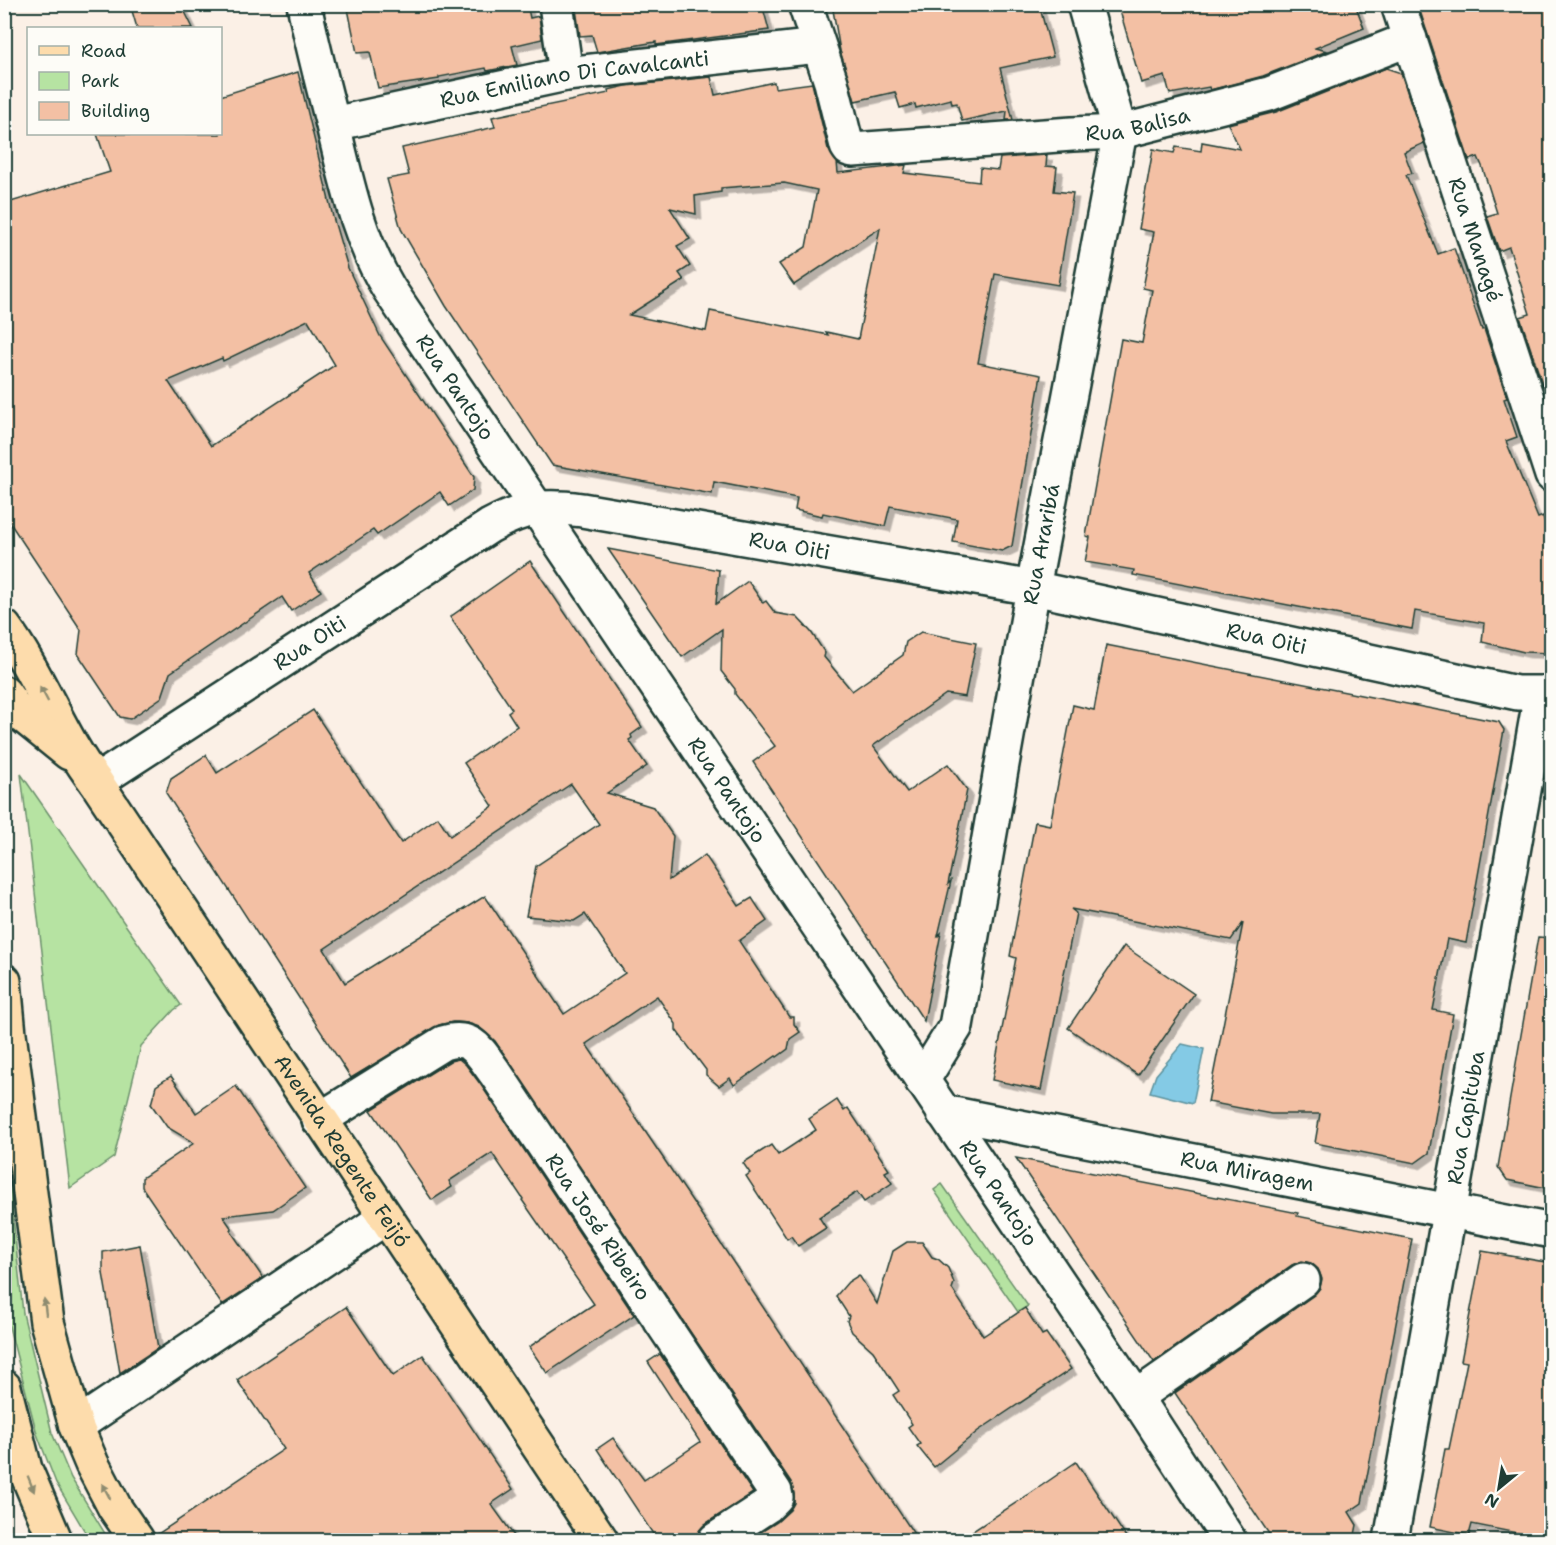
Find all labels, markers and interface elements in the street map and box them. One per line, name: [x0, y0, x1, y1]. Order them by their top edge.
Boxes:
legend: [27, 27, 222, 135]
text: Road: [81, 39, 126, 63]
street label: Rua Emiliano Di Cavalcanti: [437, 44, 711, 115]
text: Park: [81, 69, 120, 93]
text: Building: [81, 99, 150, 123]
street label: Rua Balisa: [1085, 101, 1193, 147]
street label: Rua Managé: [1442, 174, 1509, 306]
street label: Rua Pantojo: [409, 329, 501, 446]
street label: Rua Araribá: [1016, 481, 1067, 607]
street label: Rua Oiti: [747, 525, 832, 567]
street label: Rua Oiti: [268, 609, 352, 677]
street label: Rua Oiti: [1224, 616, 1309, 661]
one-way arrow: [39, 685, 49, 702]
street label: Rua Pantojo: [681, 732, 773, 849]
street label: Avenida Regente Feijó: [268, 1049, 416, 1253]
street label: Rua Capituba: [1440, 1049, 1491, 1187]
street label: Rua Pantojo: [953, 1135, 1044, 1252]
street label: Rua Miragem: [1178, 1145, 1317, 1198]
street label: Rua José Ribeiro: [539, 1148, 657, 1306]
one-way arrow: [40, 1297, 49, 1316]
north arrow: [1469, 1458, 1529, 1518]
one-way arrow: [27, 1475, 36, 1493]
one-way arrow: [101, 1482, 111, 1499]
text: N: [1481, 1488, 1502, 1513]

